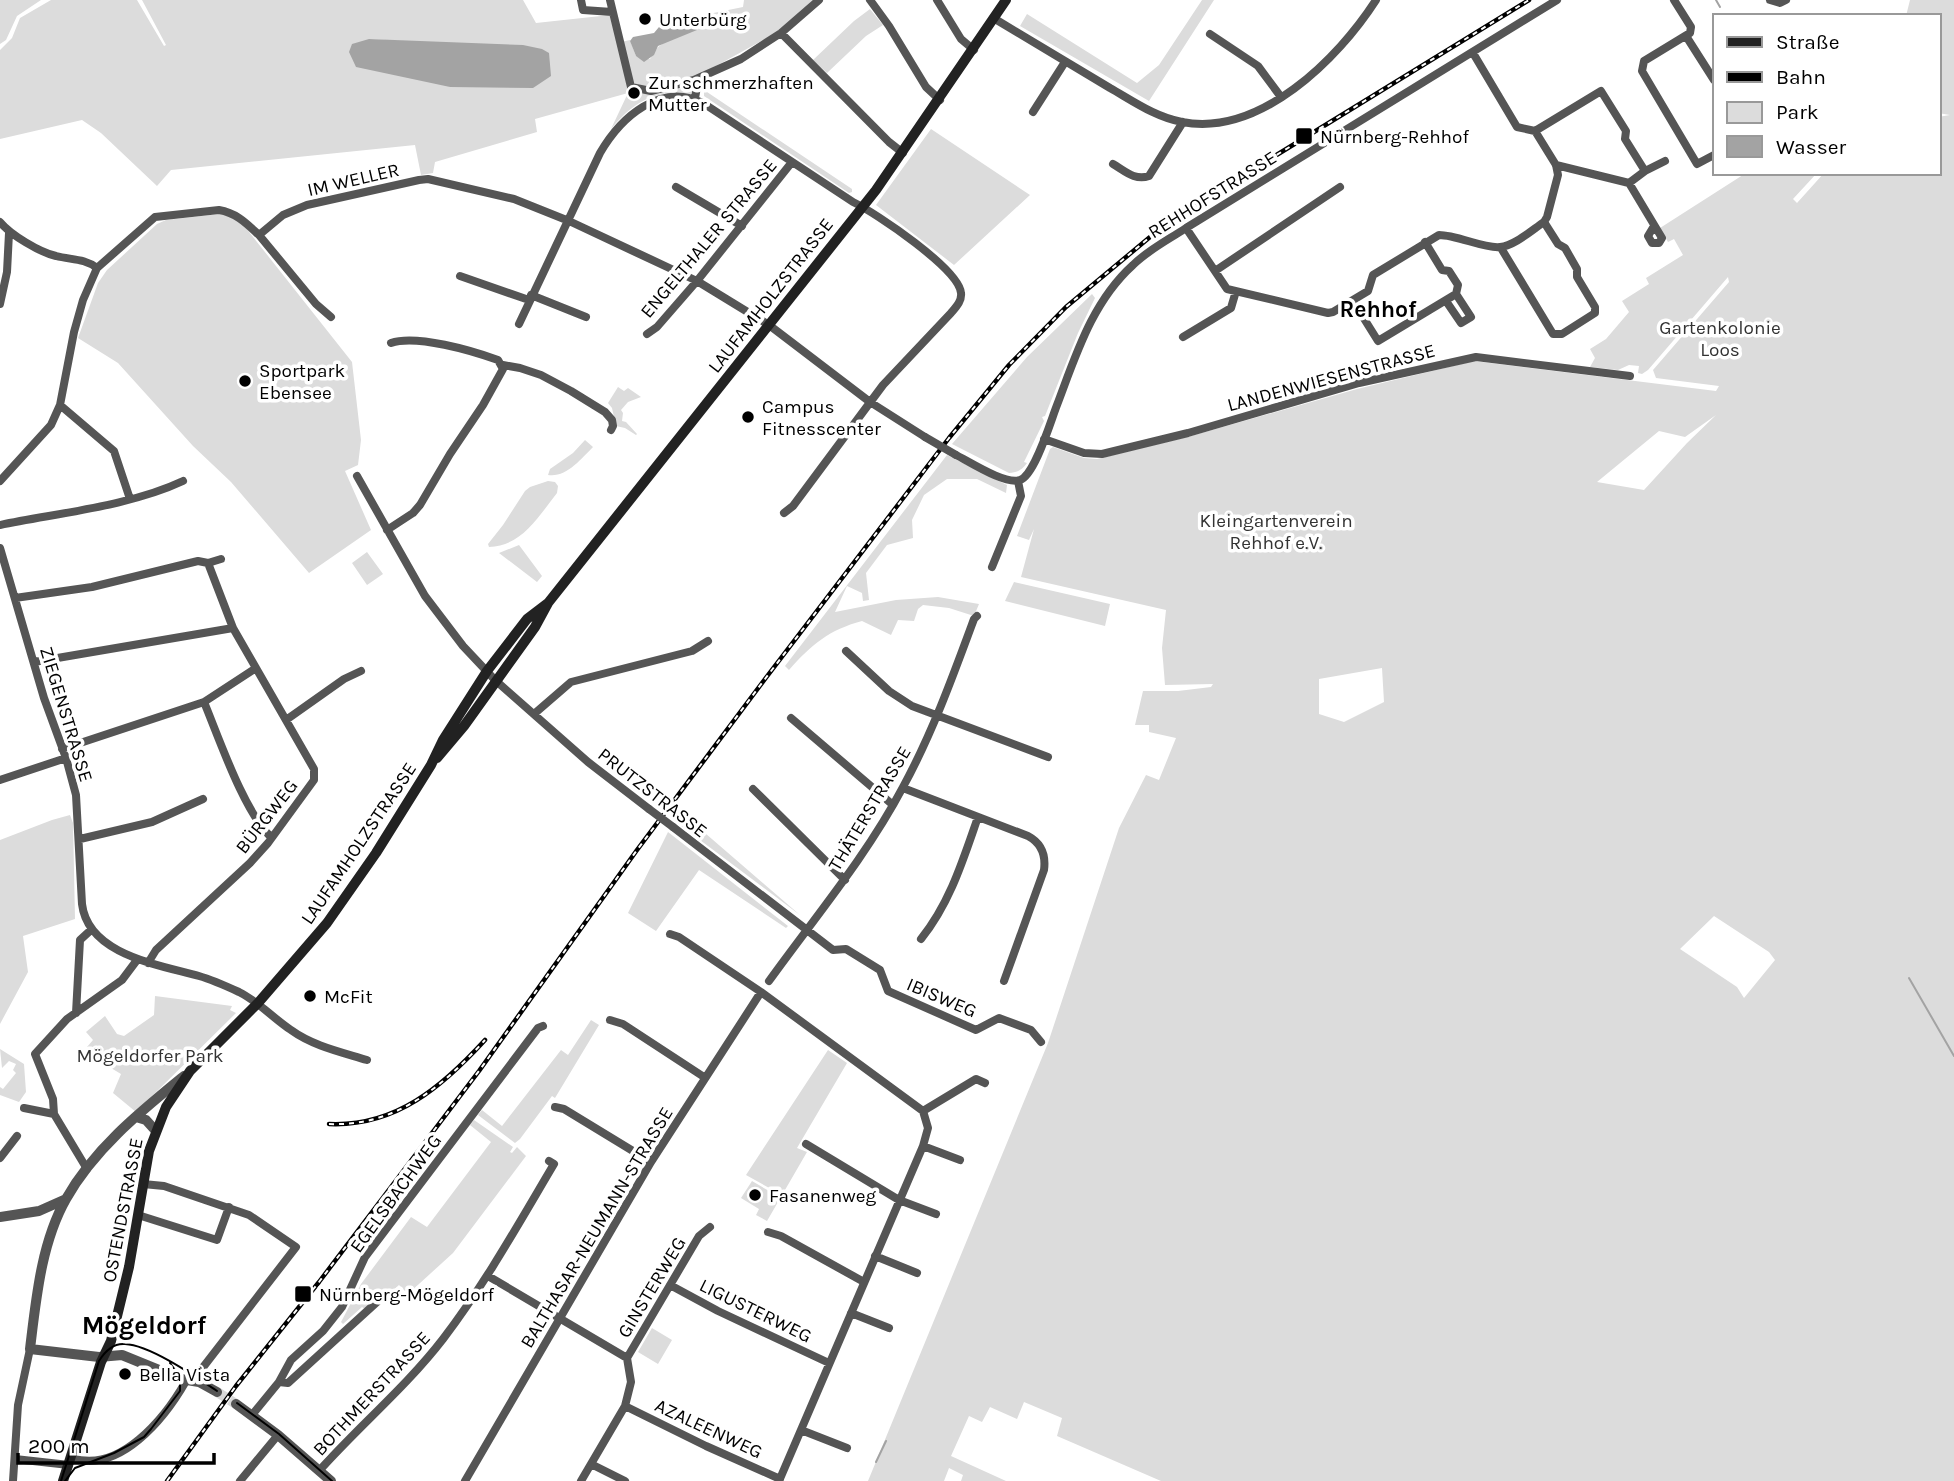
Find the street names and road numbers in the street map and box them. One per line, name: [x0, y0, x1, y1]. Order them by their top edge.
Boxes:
street label: REHHOFSTRASSE: [1144, 147, 1281, 243]
street label: ENGELTHALER STRASSE: [636, 155, 782, 323]
street label: IM WELLER: [305, 159, 401, 201]
street label: LAUFAMHOLZSTRASSE: [704, 214, 838, 377]
street label: LANDENWIESENSTRASSE: [1225, 340, 1438, 416]
street label: ZIEGENSTRASSE: [35, 644, 97, 785]
street label: THÄTERSTRASSE: [824, 742, 916, 875]
street label: PRUTZSTRASSE: [593, 743, 711, 842]
street label: LAUFAMHOLZSTRASSE: [296, 758, 421, 929]
street label: BÜRGWEG: [231, 775, 303, 858]
street label: IBISWEG: [903, 973, 980, 1022]
street label: BALTHASAR-NEUMANN-STRASSE: [516, 1103, 678, 1352]
street label: EGELSBACHWEG: [345, 1130, 446, 1257]
street label: OSTENDSTRASSE: [98, 1136, 148, 1284]
street label: GINSTERWEG: [613, 1233, 691, 1342]
street label: LIGUSTERWEG: [696, 1274, 815, 1348]
street label: BOTHMERSTRASSE: [308, 1327, 435, 1460]
street label: AZALEENWEG: [651, 1394, 766, 1463]

